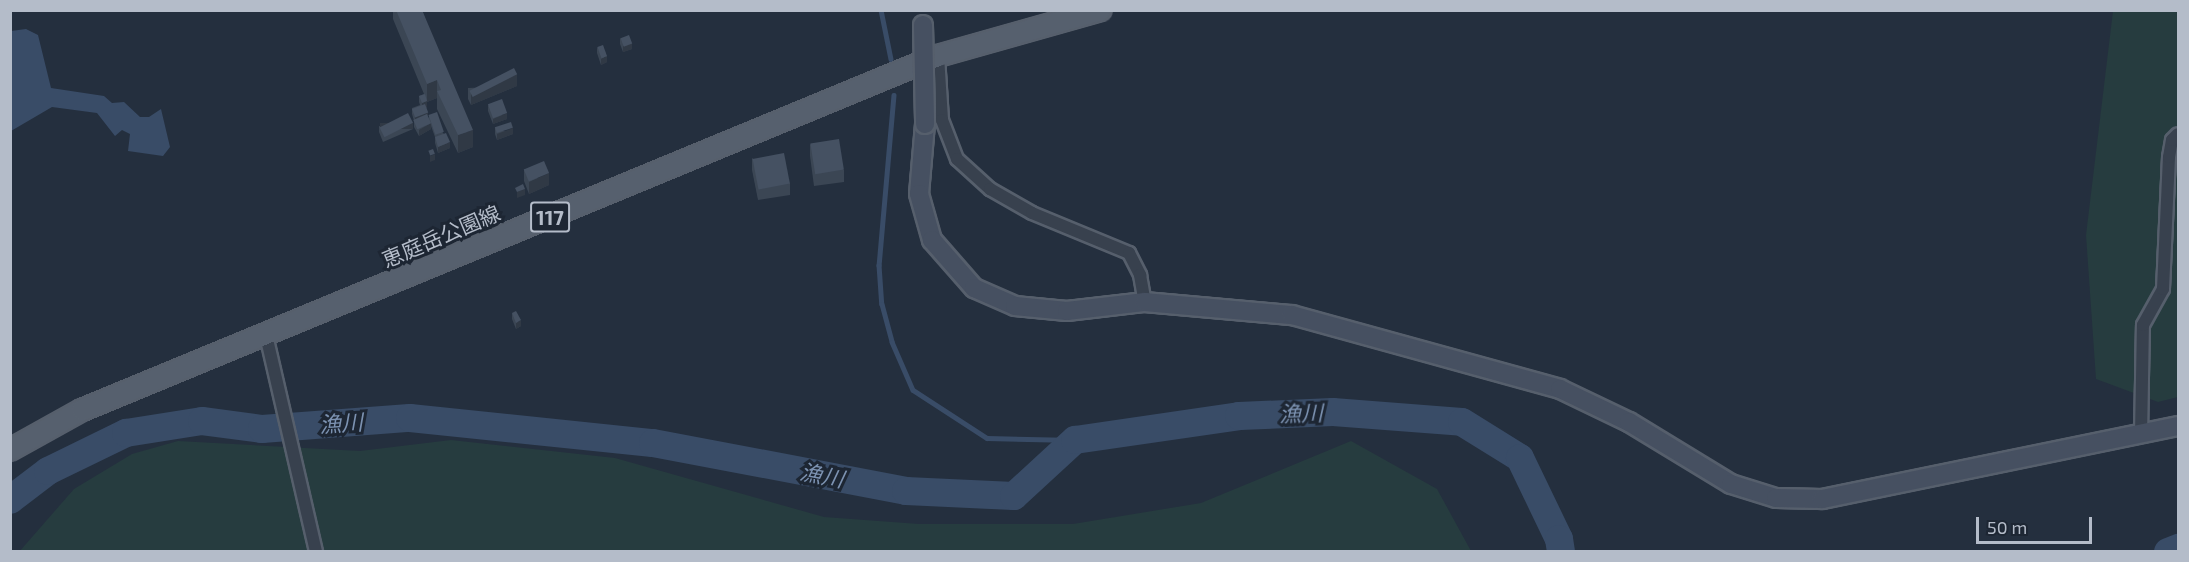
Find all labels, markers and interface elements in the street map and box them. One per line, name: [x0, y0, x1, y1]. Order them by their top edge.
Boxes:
street label: 恵庭岳公園線: [378, 200, 504, 272]
road number: 117: [529, 200, 571, 234]
water label: 漁川: [1279, 399, 1323, 427]
water label: 漁川: [318, 408, 364, 438]
water label: 漁川: [798, 458, 846, 492]
scale bar: [1979, 505, 2094, 543]
text: 50 m: [1987, 516, 2027, 538]

